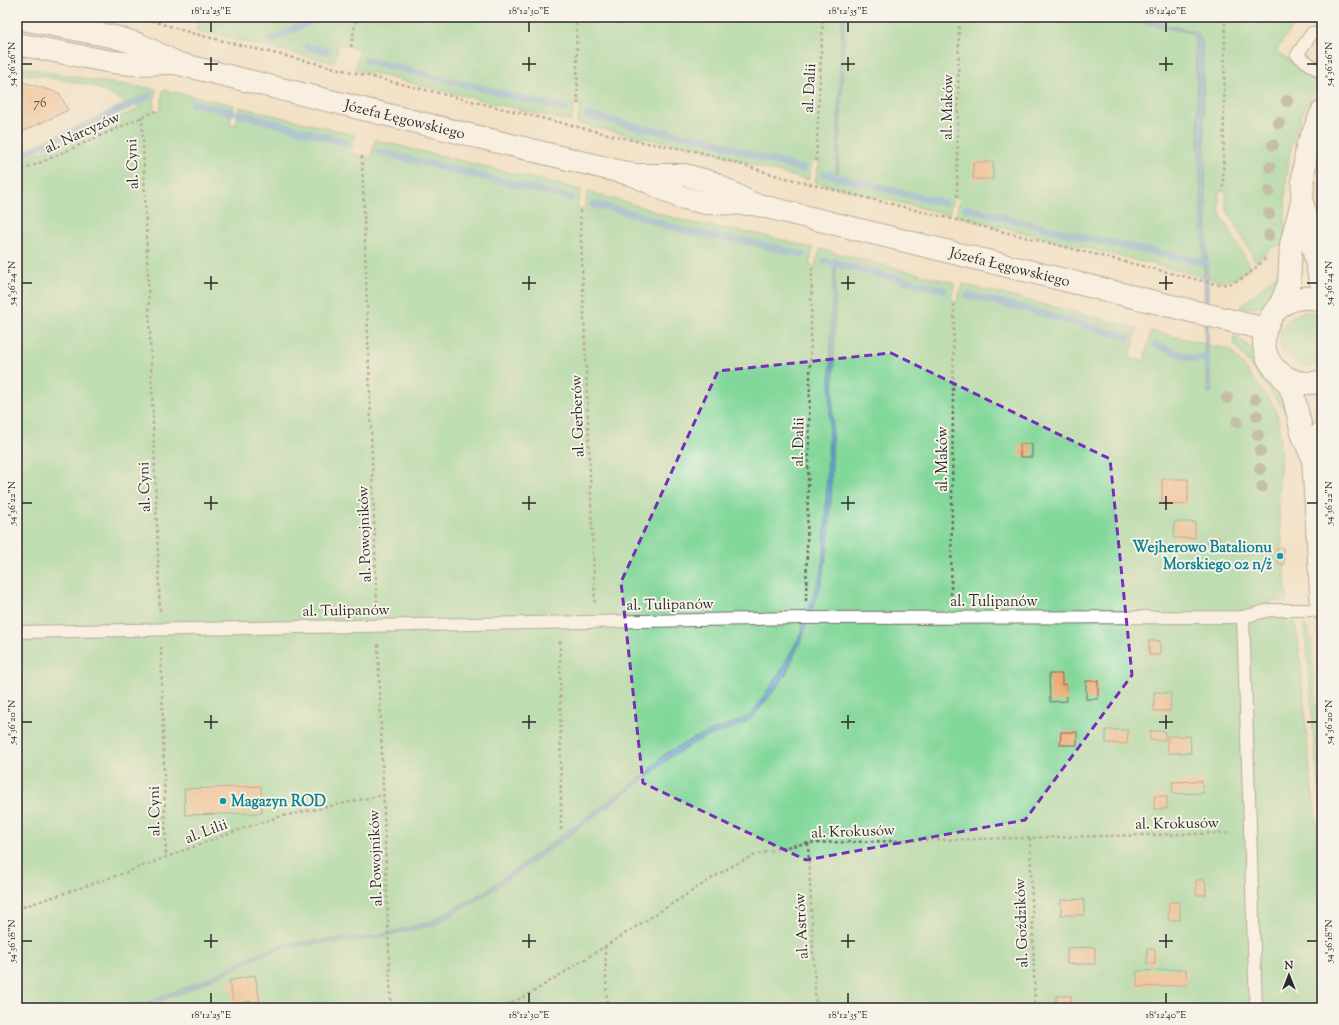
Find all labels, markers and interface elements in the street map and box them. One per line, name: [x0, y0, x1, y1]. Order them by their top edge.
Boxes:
text: 18°12'25"E: [191, 4, 231, 19]
text: 18°12'30"E: [509, 4, 549, 19]
text: 18°12'35"E: [828, 4, 868, 19]
text: 18°12'40"E: [1146, 4, 1186, 19]
text: 54°36'26"N: [5, 42, 20, 87]
text: 54°36'26"N: [1322, 42, 1337, 87]
street label: al. Dalii: [799, 63, 822, 113]
street label: al. Maków: [937, 74, 960, 140]
house number: 76: [34, 95, 46, 113]
street label: Józefa Łęgowskiego: [341, 95, 467, 145]
street label: al. Narcyzów: [41, 107, 124, 159]
street label: al. Cyni: [122, 138, 145, 190]
street label: Józefa Łęgowskiego: [946, 243, 1072, 293]
text: 54°36'24"N: [5, 261, 20, 306]
text: 54°36'24"N: [1322, 261, 1337, 306]
street label: al. Gerberów: [567, 374, 590, 458]
street label: al. Dalii: [789, 417, 810, 467]
street label: al. Maków: [933, 426, 954, 492]
street label: al. Cyni: [134, 461, 157, 513]
text: 54°36'22"N: [5, 481, 20, 526]
text: 54°36'22"N: [1322, 481, 1337, 526]
street label: al. Powojników: [353, 485, 378, 583]
place label: Wejherowo Batalionu Morskiego 02 n/ż: [1132, 538, 1272, 576]
marker: Wejherowo Batalionu Morskiego 02 n/ż: [1275, 551, 1285, 561]
street label: al. Tulipanów: [950, 592, 1038, 613]
street label: al. Tulipanów: [626, 594, 714, 617]
street label: al. Tulipanów: [302, 600, 390, 623]
text: 54°36'20"N: [5, 700, 20, 745]
text: 54°36'20"N: [1322, 700, 1337, 745]
street label: al. Cyni: [145, 786, 166, 836]
place label: Magazyn ROD: [231, 792, 326, 813]
marker: Magazyn ROD: [218, 796, 228, 806]
street label: al. Powojników: [364, 809, 389, 907]
street label: al. Krokusów: [1135, 813, 1219, 836]
street label: al. Lilii: [182, 815, 231, 850]
street label: al. Krokusów: [811, 821, 895, 844]
street label: al. Goździków: [1010, 878, 1035, 968]
street label: al. Astrów: [790, 892, 815, 959]
text: 54°36'18"N: [5, 919, 20, 964]
text: 54°36'18"N: [1322, 919, 1337, 964]
north arrow: [1269, 955, 1309, 995]
text: N: [1284, 958, 1294, 974]
text: 18°12'25"E: [191, 1008, 231, 1023]
text: 18°12'30"E: [509, 1008, 549, 1023]
text: 18°12'35"E: [828, 1008, 868, 1023]
text: 18°12'40"E: [1146, 1008, 1186, 1023]

